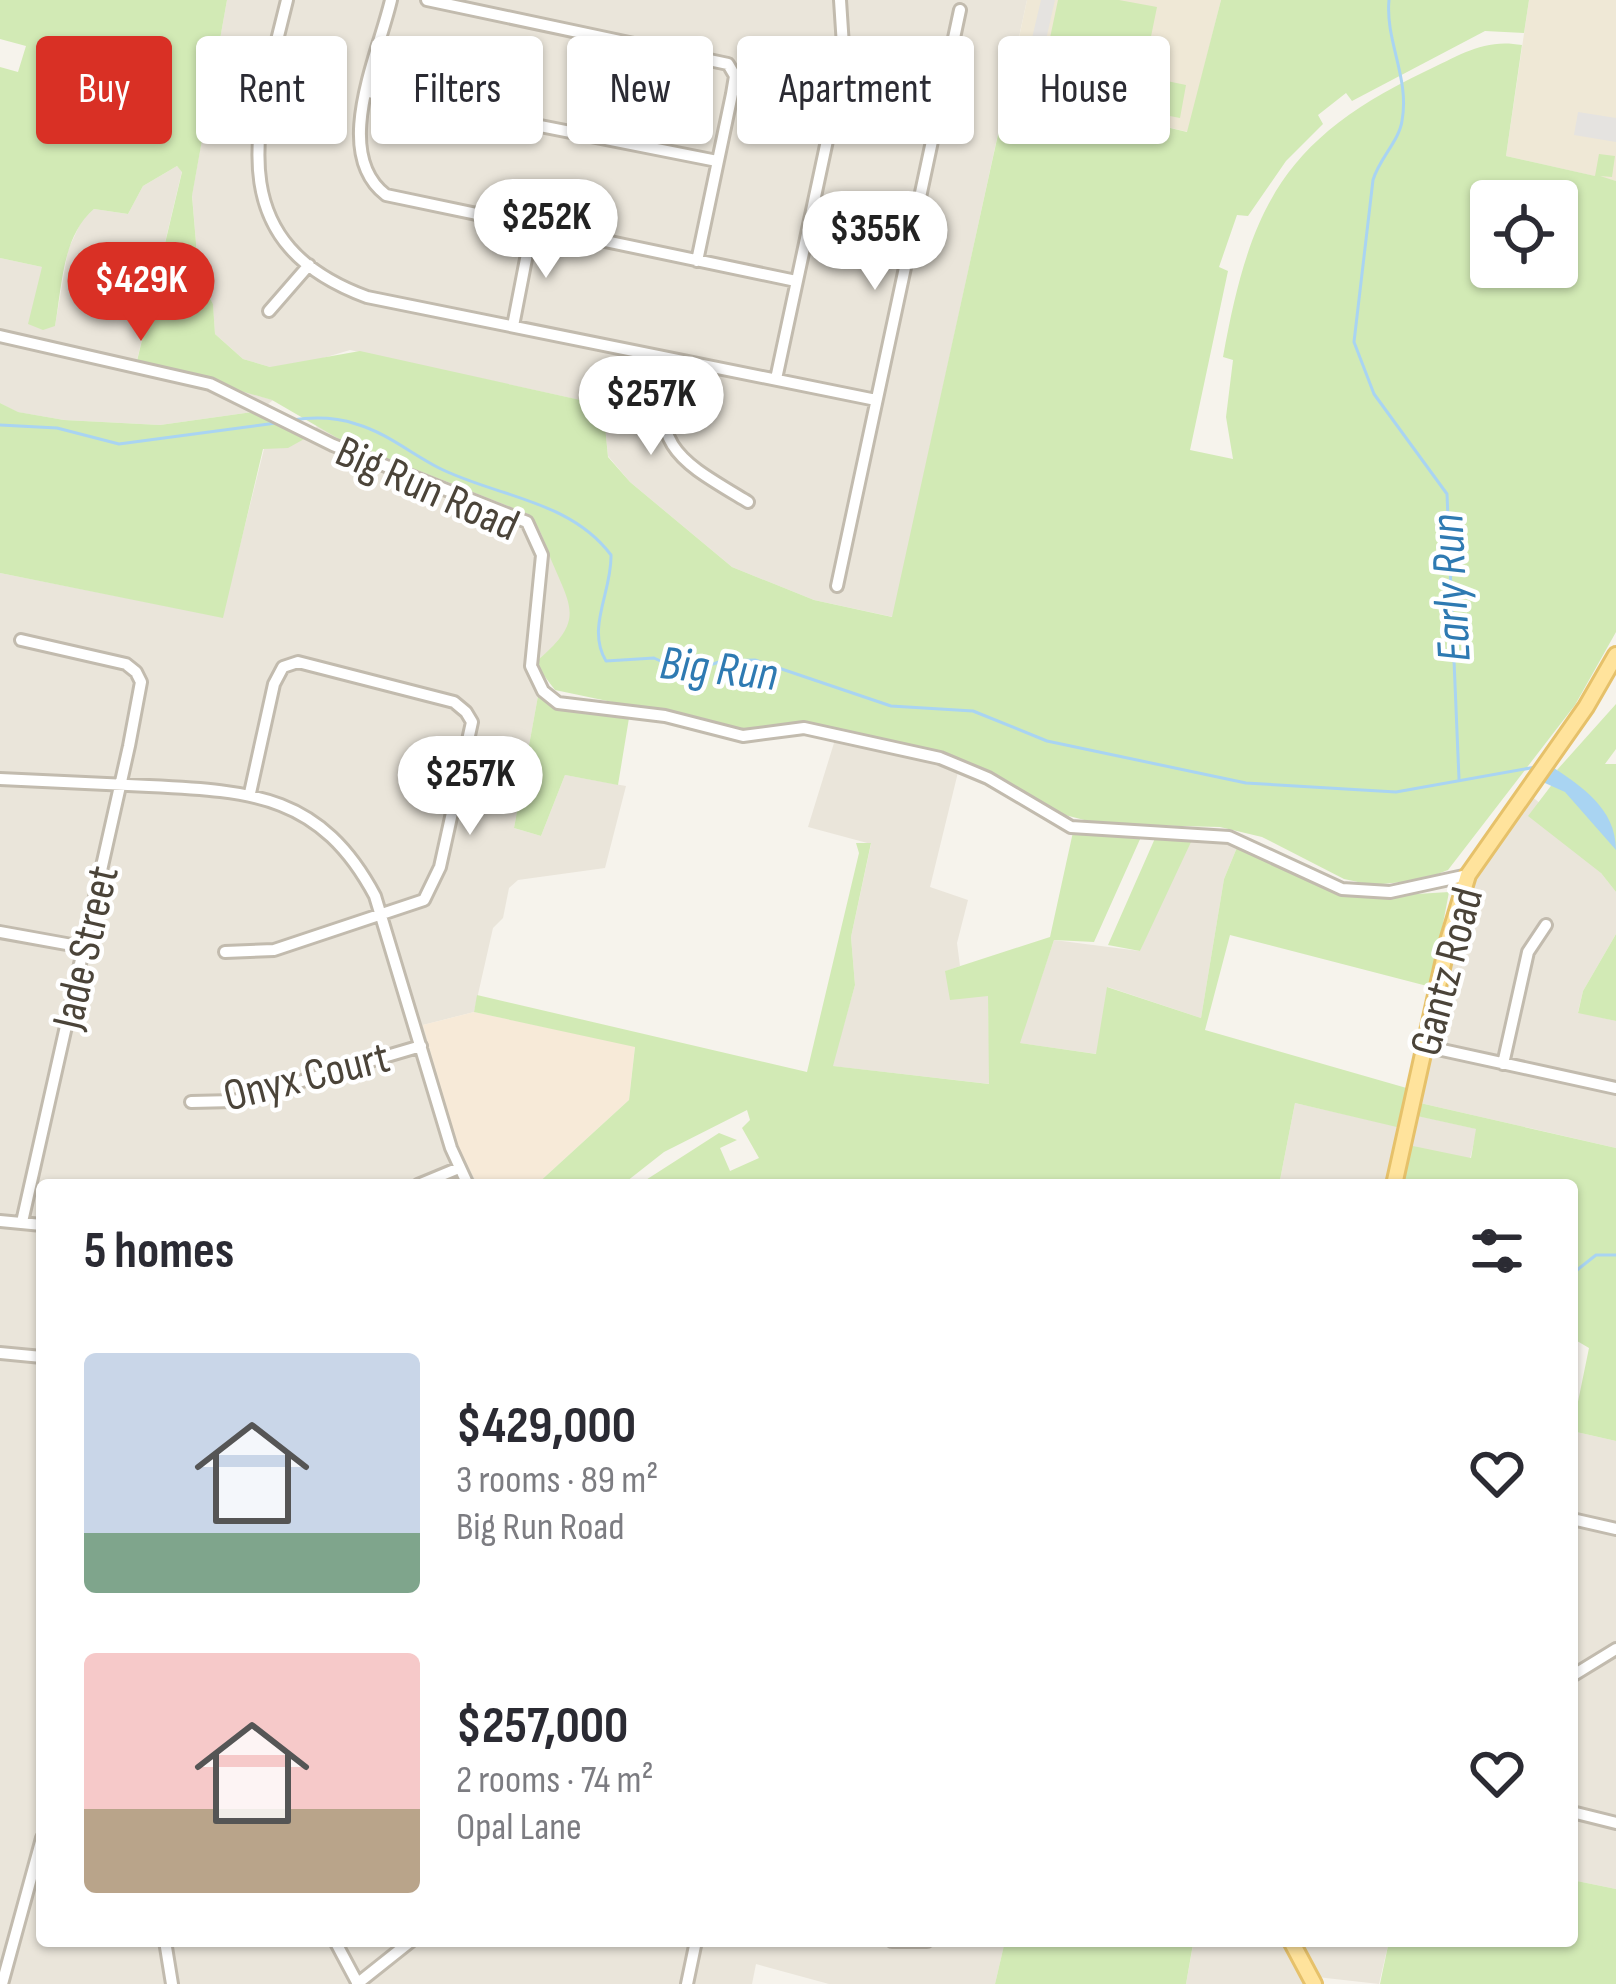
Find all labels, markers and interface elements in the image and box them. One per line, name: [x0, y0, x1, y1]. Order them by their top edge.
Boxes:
chip: Buy: [36, 36, 172, 144]
chip: Rent: [196, 36, 347, 144]
chip: Filters: [371, 36, 543, 144]
chip: New: [567, 36, 713, 144]
chip: Apartment: [737, 36, 974, 144]
chip: House: [998, 36, 1170, 144]
pin: $252K: [462, 179, 630, 281]
map controls: [1470, 180, 1578, 288]
button: locate: [1470, 180, 1578, 288]
pin: $355K: [791, 191, 959, 293]
text: $252K: [501, 194, 591, 241]
text: $355K: [830, 206, 920, 253]
pin: $429K: [57, 242, 225, 344]
text: $429K: [94, 257, 188, 304]
pin: $257K: [567, 356, 735, 458]
text: $257K: [606, 371, 696, 418]
street label: Big Run Road: [327, 425, 527, 554]
water label: Early Run: [1419, 512, 1484, 663]
water label: Big Run: [657, 635, 780, 704]
pin: $257K: [386, 736, 554, 838]
text: $257K: [425, 751, 515, 798]
street label: Jade Street: [41, 861, 132, 1035]
street label: Gantz Road: [1399, 882, 1496, 1062]
street label: Onyx Court: [218, 1030, 395, 1125]
icon: filters: [1464, 1218, 1530, 1284]
text: 5 homes: [84, 1221, 234, 1282]
text: $429,000: [456, 1396, 636, 1457]
icon: home: [180, 1401, 324, 1545]
icon: heart: [1464, 1440, 1530, 1506]
text: 3 rooms · 89 m²: [456, 1457, 658, 1504]
text: Big Run Road: [456, 1504, 625, 1551]
text: $257,000: [456, 1696, 628, 1757]
icon: home: [180, 1701, 324, 1845]
icon: heart: [1464, 1740, 1530, 1806]
text: 2 rooms · 74 m²: [456, 1757, 654, 1804]
text: Opal Lane: [456, 1804, 582, 1851]

